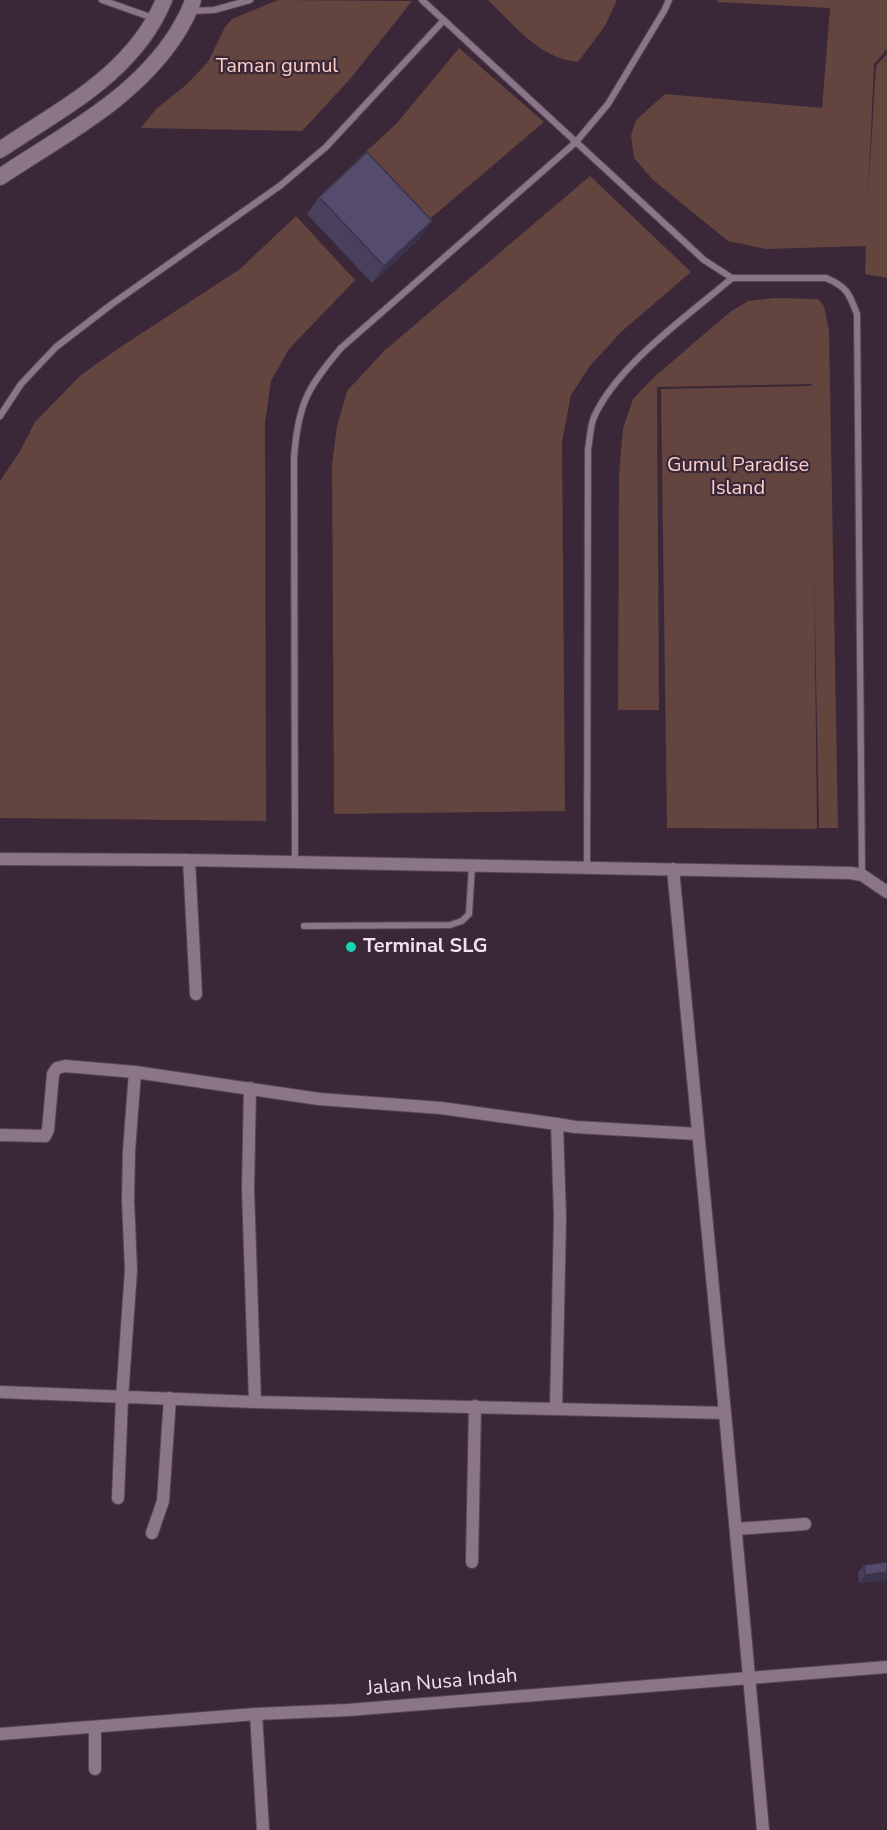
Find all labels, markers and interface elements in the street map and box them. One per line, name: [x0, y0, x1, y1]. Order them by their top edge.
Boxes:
park label: Taman gumul: [216, 55, 338, 79]
park label: Gumul Paradise Island: [667, 454, 809, 501]
place label: Terminal SLG: [363, 935, 487, 959]
marker: Terminal SLG: [344, 940, 358, 954]
street label: Jalan Nusa Indah: [365, 1664, 519, 1702]

